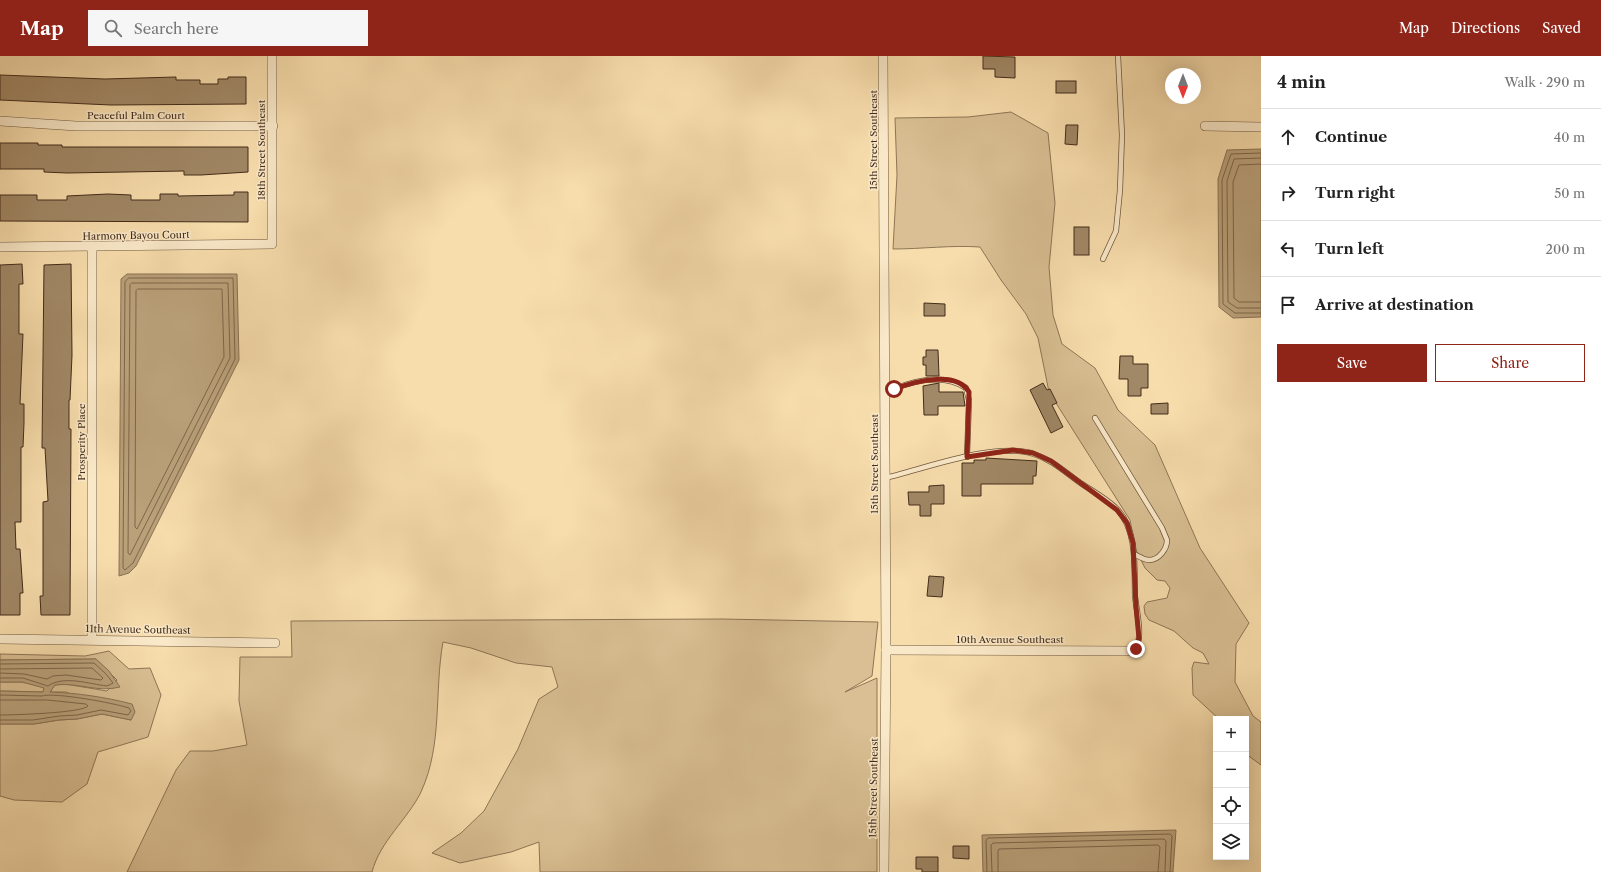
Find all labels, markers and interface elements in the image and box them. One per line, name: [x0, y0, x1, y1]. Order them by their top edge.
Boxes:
search box: [88, 10, 368, 46]
text: Map: [20, 17, 64, 40]
icon: search: [102, 17, 124, 39]
text: Search here: [134, 19, 219, 38]
text: Map: [1399, 19, 1429, 37]
text: Directions: [1451, 19, 1520, 37]
text: Saved: [1542, 19, 1581, 37]
north arrow: [1165, 68, 1201, 104]
text: 4 min: [1277, 72, 1326, 92]
text: Walk · 290 m: [1504, 74, 1585, 90]
street label: 15th Street Southeast: [867, 90, 880, 190]
street label: 18th Street Southeast: [255, 99, 268, 200]
street label: Peaceful Palm Court: [87, 109, 185, 122]
icon: ahead: [1277, 126, 1299, 148]
text: Continue: [1315, 127, 1387, 146]
text: 40 m: [1554, 129, 1585, 145]
icon: right: [1277, 182, 1299, 204]
text: Turn right: [1315, 183, 1395, 202]
text: 50 m: [1554, 185, 1585, 201]
street label: Harmony Bayou Court: [82, 228, 190, 243]
icon: left: [1277, 238, 1299, 260]
text: Turn left: [1315, 239, 1384, 258]
text: 200 m: [1545, 241, 1585, 257]
icon: arrive: [1277, 294, 1299, 316]
text: Arrive at destination: [1315, 295, 1474, 314]
button: Save: [1277, 344, 1427, 382]
button: Share: [1435, 344, 1585, 382]
route start: [885, 380, 903, 398]
street label: Prosperity Place: [75, 403, 88, 481]
street label: 15th Street Southeast: [868, 414, 881, 514]
street label: 11th Avenue Southeast: [85, 622, 191, 637]
street label: 10th Avenue Southeast: [956, 633, 1064, 646]
route end: [1127, 640, 1145, 658]
map controls: [1213, 716, 1249, 860]
button: +: [1213, 716, 1249, 752]
street label: 15th Street Southeast: [866, 738, 881, 838]
button: −: [1213, 752, 1249, 788]
button: locate: [1213, 788, 1249, 824]
button: layers: [1213, 824, 1249, 860]

